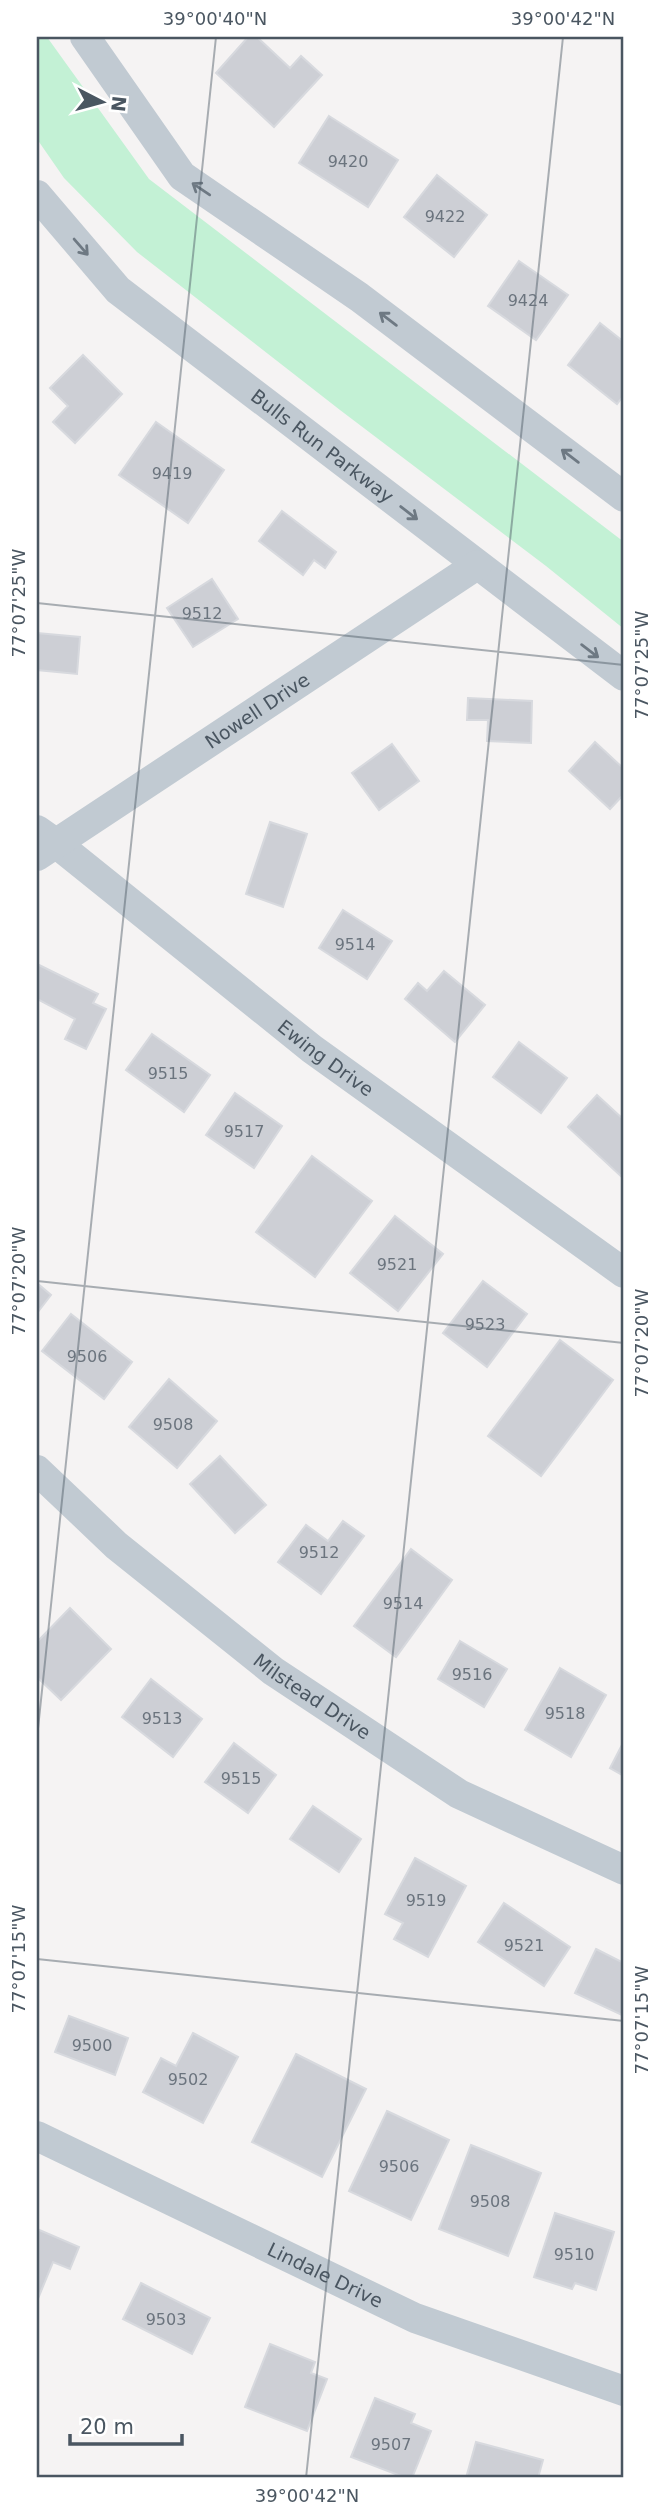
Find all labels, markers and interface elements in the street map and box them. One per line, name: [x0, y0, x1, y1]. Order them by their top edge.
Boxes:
text: 39°00'40"N: [163, 8, 267, 29]
text: 39°00'42"N: [511, 8, 615, 29]
north arrow: [66, 66, 136, 136]
text: N: [107, 95, 131, 113]
house number: 9420: [328, 152, 368, 171]
one-way arrow: [192, 182, 211, 196]
house number: 9422: [425, 207, 465, 226]
one-way arrow: [73, 238, 89, 256]
house number: 9424: [508, 291, 548, 310]
one-way arrow: [379, 312, 398, 326]
street label: Bulls Run Parkway: [247, 385, 398, 507]
one-way arrow: [561, 448, 579, 463]
house number: 9419: [152, 464, 192, 483]
one-way arrow: [400, 506, 418, 521]
text: 77°07'25"W: [8, 548, 29, 657]
house number: 9512: [182, 604, 222, 623]
text: 77°07'25"W: [631, 610, 652, 719]
one-way arrow: [581, 643, 599, 658]
street label: Nowell Drive: [201, 668, 313, 753]
house number: 9514: [335, 935, 375, 954]
street label: Ewing Drive: [274, 1015, 378, 1101]
house number: 9515: [148, 1064, 188, 1083]
house number: 9517: [224, 1122, 264, 1141]
text: 77°07'20"W: [8, 1226, 29, 1335]
house number: 9521: [377, 1255, 417, 1274]
text: 77°07'20"W: [631, 1288, 652, 1397]
house number: 9523: [465, 1315, 505, 1334]
house number: 9506: [67, 1347, 107, 1366]
house number: 9508: [153, 1415, 193, 1434]
house number: 9512: [299, 1543, 339, 1562]
house number: 9514: [383, 1594, 423, 1613]
street label: Milstead Drive: [249, 1649, 375, 1744]
house number: 9516: [452, 1665, 492, 1684]
house number: 9518: [545, 1704, 585, 1723]
house number: 9513: [142, 1709, 182, 1728]
house number: 9515: [221, 1769, 261, 1788]
house number: 9519: [406, 1891, 446, 1910]
text: 77°07'15"W: [8, 1904, 29, 2013]
house number: 9521: [504, 1936, 544, 1955]
text: 77°07'15"W: [631, 1965, 652, 2074]
house number: 9500: [72, 2036, 112, 2055]
house number: 9502: [168, 2070, 208, 2089]
house number: 9506: [379, 2157, 419, 2176]
house number: 9508: [470, 2192, 510, 2211]
street label: Lindale Drive: [264, 2238, 387, 2312]
house number: 9510: [554, 2245, 594, 2264]
house number: 9503: [146, 2310, 186, 2329]
scale bar: [70, 2403, 182, 2447]
text: 20 m: [80, 2415, 134, 2439]
house number: 9507: [371, 2435, 411, 2454]
text: 39°00'42"N: [255, 2485, 359, 2506]

